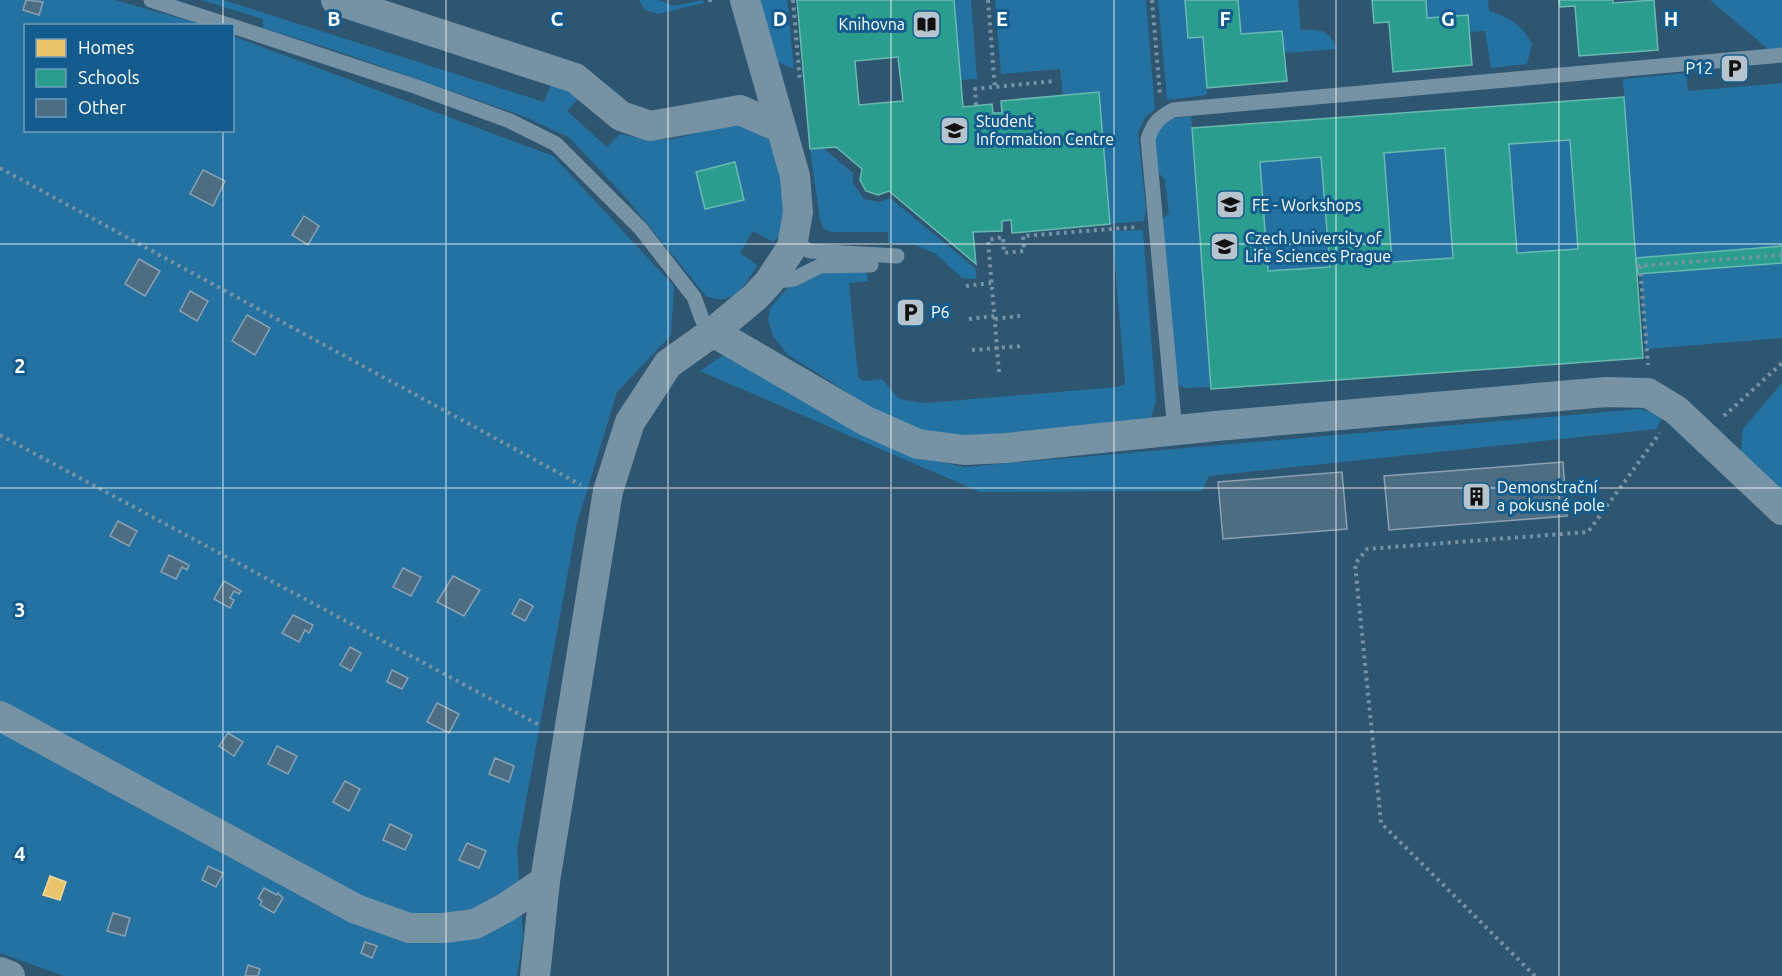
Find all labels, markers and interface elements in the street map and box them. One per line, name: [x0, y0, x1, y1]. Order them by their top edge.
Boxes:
text: B: [327, 7, 341, 30]
text: C: [551, 7, 564, 30]
text: D: [773, 7, 787, 30]
text: E: [996, 7, 1008, 30]
text: F: [1219, 7, 1231, 30]
text: G: [1441, 7, 1455, 30]
text: H: [1664, 7, 1678, 30]
library icon: Knihovna: [910, 8, 942, 40]
place label: Knihovna: [839, 15, 905, 33]
legend: [24, 24, 234, 132]
text: Homes: [78, 37, 135, 57]
parking icon: P12: [1718, 52, 1750, 84]
place label: P12: [1685, 59, 1713, 77]
text: Schools: [78, 67, 140, 87]
text: Other: [78, 97, 126, 117]
place label: Student Information Centre: [976, 112, 1114, 148]
school or university icon: Student Information Centre: [939, 114, 971, 146]
school or university icon: FE - Workshops: [1215, 189, 1247, 221]
place label: FE - Workshops: [1252, 196, 1361, 214]
place label: Czech University of Life Sciences Prague: [1245, 229, 1391, 265]
school or university icon: Czech University of Life Sciences Prague: [1208, 231, 1240, 263]
parking icon: P6: [894, 296, 926, 328]
place label: P6: [931, 303, 950, 321]
text: 2: [14, 354, 26, 377]
place label: Demonstrační a pokusné pole: [1497, 478, 1605, 514]
building icon: Demonstrační a pokusné pole: [1460, 480, 1492, 512]
text: 3: [14, 598, 26, 621]
text: 4: [14, 842, 26, 865]

